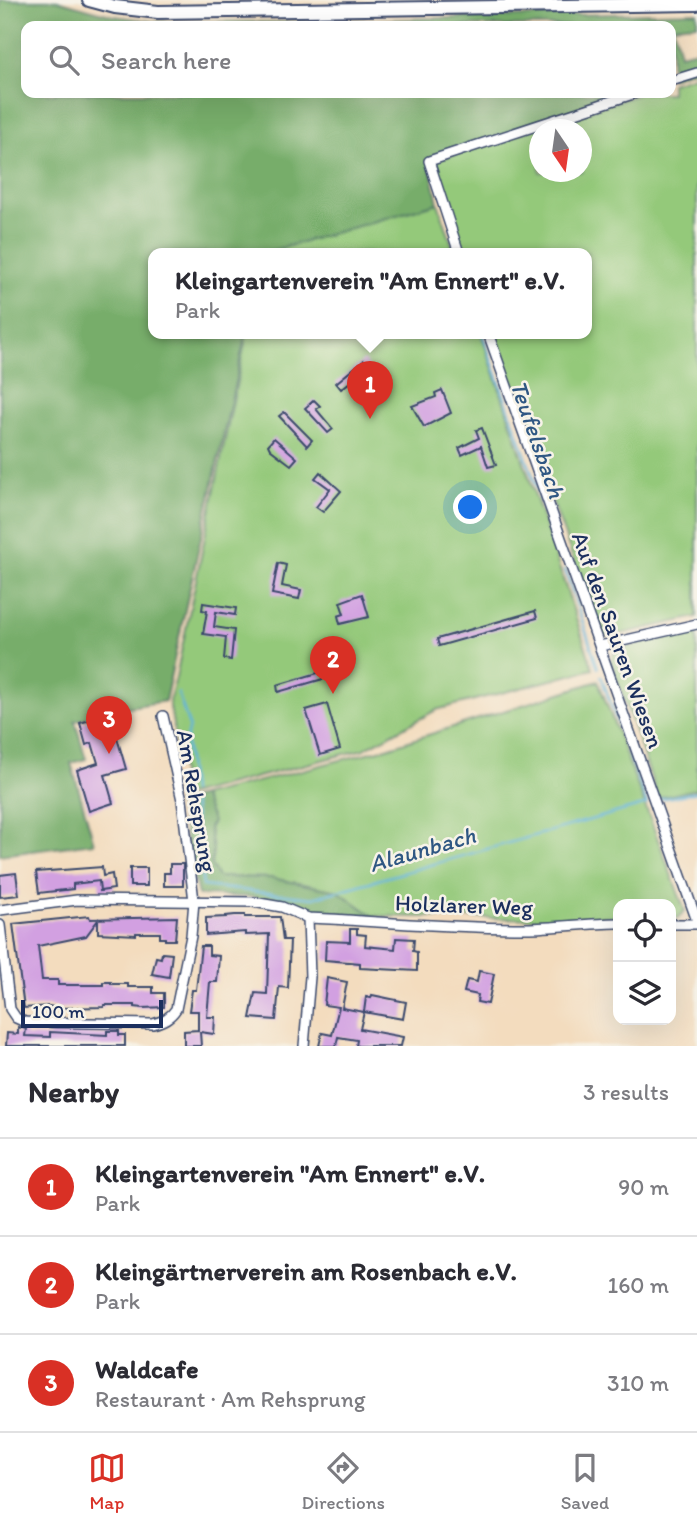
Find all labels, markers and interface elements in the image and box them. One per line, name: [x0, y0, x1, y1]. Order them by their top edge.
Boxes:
search box: [21, 21, 676, 98]
icon: search: [45, 41, 83, 79]
text: Search here: [101, 44, 231, 76]
north arrow: [529, 119, 592, 182]
popup: [148, 248, 592, 339]
text: Kleingartenverein "Am Ennert" e.V.: [175, 264, 565, 296]
text: Park: [175, 296, 220, 324]
pin: 1: [347, 361, 393, 419]
water label: Teufelsbach: [504, 376, 572, 502]
your location: [453, 490, 487, 524]
street label: Auf den Sauren Wiesen: [566, 528, 670, 752]
pin: 2: [310, 636, 356, 694]
pin: 3: [86, 696, 132, 754]
street label: Am Rehsprung: [171, 728, 223, 875]
water label: Alaunbach: [366, 820, 479, 878]
street label: Holzlarer Weg: [394, 889, 534, 921]
map controls: [613, 899, 676, 1025]
button: locate: [613, 899, 676, 962]
button: layers: [613, 962, 676, 1025]
scale bar: [21, 997, 163, 1029]
text: 100 m: [32, 1000, 84, 1023]
text: Nearby: [28, 1073, 119, 1110]
text: 3 results: [583, 1078, 669, 1106]
text: Kleingartenverein "Am Ennert" e.V.: [95, 1157, 485, 1189]
text: 1: [46, 1173, 56, 1201]
text: 90 m: [618, 1173, 669, 1201]
text: Park: [95, 1189, 140, 1217]
text: Kleingärtnerverein am Rosenbach e.V.: [95, 1255, 517, 1287]
text: 2: [45, 1271, 57, 1299]
text: 160 m: [607, 1271, 669, 1299]
text: Park: [95, 1287, 140, 1315]
text: Waldcafe: [95, 1353, 198, 1385]
text: 3: [45, 1369, 57, 1397]
text: 310 m: [607, 1369, 669, 1397]
text: Restaurant · Am Rehsprung: [95, 1385, 366, 1413]
tab: Map: [88, 1449, 126, 1514]
tab: Directions: [301, 1449, 385, 1514]
tab: Saved: [561, 1449, 609, 1514]

